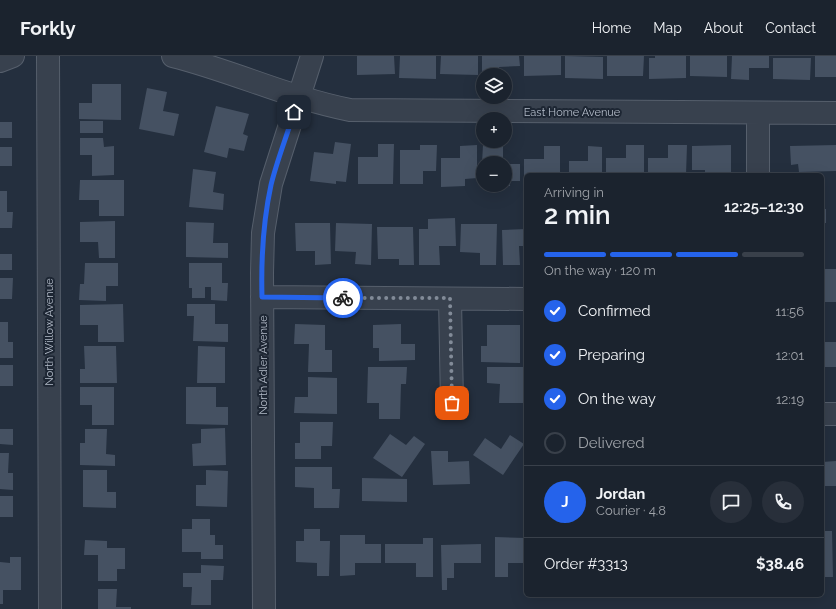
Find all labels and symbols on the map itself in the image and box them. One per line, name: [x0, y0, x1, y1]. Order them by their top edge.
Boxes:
pin: [277, 95, 311, 129]
street label: East Home Avenue: [524, 106, 621, 119]
street label: North Willow Avenue: [43, 278, 56, 386]
courier: [323, 278, 363, 318]
street label: North Adler Avenue: [257, 315, 270, 415]
pin: [435, 386, 469, 420]

